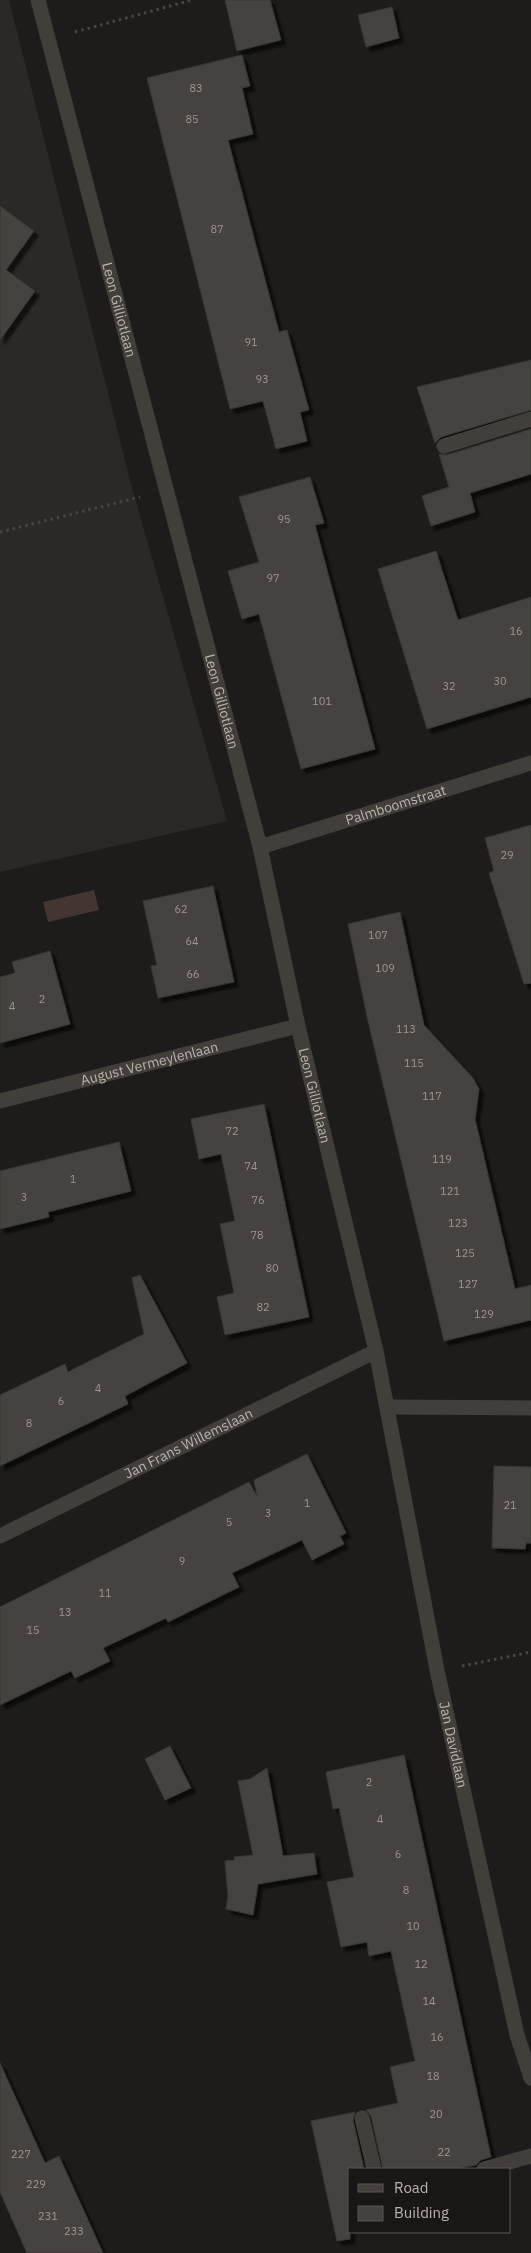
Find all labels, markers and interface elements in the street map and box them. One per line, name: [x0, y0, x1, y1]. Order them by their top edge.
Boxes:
house number: 83: [189, 81, 203, 95]
house number: 85: [185, 112, 199, 126]
house number: 87: [210, 222, 224, 236]
street label: Leon Gilliotlaan: [98, 260, 140, 359]
house number: 91: [244, 335, 258, 349]
house number: 93: [255, 372, 269, 386]
house number: 95: [277, 512, 291, 526]
house number: 97: [266, 571, 280, 585]
house number: 16: [509, 624, 523, 638]
street label: Leon Gilliotlaan: [201, 652, 243, 751]
house number: 30: [493, 674, 507, 688]
house number: 32: [442, 679, 456, 693]
house number: 101: [312, 694, 332, 708]
street label: Palmboomstraat: [343, 781, 448, 829]
house number: 29: [500, 848, 514, 862]
house number: 62: [174, 902, 188, 916]
house number: 107: [368, 928, 388, 942]
house number: 64: [185, 934, 199, 948]
house number: 109: [375, 961, 395, 975]
house number: 66: [186, 967, 200, 981]
house number: 2: [39, 992, 45, 1006]
house number: 4: [9, 999, 16, 1013]
house number: 113: [396, 1022, 416, 1036]
street label: August Vermeylenlaan: [79, 1037, 220, 1089]
street label: Leon Gilliotlaan: [295, 1046, 335, 1145]
house number: 115: [404, 1056, 424, 1070]
house number: 117: [422, 1089, 442, 1103]
house number: 72: [225, 1124, 239, 1138]
house number: 119: [432, 1152, 452, 1166]
house number: 74: [244, 1159, 258, 1173]
house number: 1: [70, 1172, 77, 1186]
house number: 121: [440, 1184, 460, 1198]
house number: 3: [21, 1190, 27, 1204]
house number: 76: [251, 1193, 265, 1207]
house number: 123: [448, 1216, 468, 1230]
house number: 78: [250, 1228, 264, 1242]
house number: 125: [455, 1246, 475, 1260]
house number: 80: [265, 1261, 279, 1275]
house number: 127: [458, 1277, 478, 1291]
house number: 82: [256, 1300, 270, 1314]
house number: 129: [474, 1307, 494, 1321]
house number: 4: [95, 1381, 102, 1395]
house number: 6: [58, 1394, 64, 1408]
street label: Jan Frans Willemslaan: [121, 1404, 256, 1483]
house number: 8: [26, 1416, 32, 1430]
house number: 1: [304, 1496, 311, 1510]
house number: 21: [503, 1498, 517, 1512]
house number: 3: [265, 1506, 271, 1520]
house number: 5: [226, 1515, 232, 1529]
house number: 9: [179, 1554, 185, 1568]
house number: 11: [98, 1586, 112, 1600]
house number: 13: [58, 1605, 72, 1619]
house number: 15: [26, 1623, 40, 1637]
street label: Jan Davidlaan: [435, 1700, 472, 1789]
house number: 2: [366, 1775, 372, 1789]
house number: 4: [377, 1812, 384, 1826]
house number: 6: [395, 1847, 401, 1861]
house number: 8: [403, 1883, 409, 1897]
house number: 10: [406, 1919, 420, 1933]
house number: 12: [414, 1957, 428, 1971]
house number: 14: [422, 1994, 436, 2008]
house number: 16: [430, 2030, 444, 2044]
house number: 18: [426, 2069, 440, 2083]
house number: 20: [429, 2107, 443, 2121]
house number: 22: [437, 2145, 451, 2159]
house number: 227: [11, 2147, 31, 2161]
legend: [348, 2168, 511, 2233]
house number: 229: [26, 2177, 46, 2191]
text: Road: [394, 2178, 429, 2197]
text: Building: [394, 2203, 449, 2222]
house number: 231: [38, 2209, 58, 2223]
house number: 233: [64, 2224, 84, 2238]

